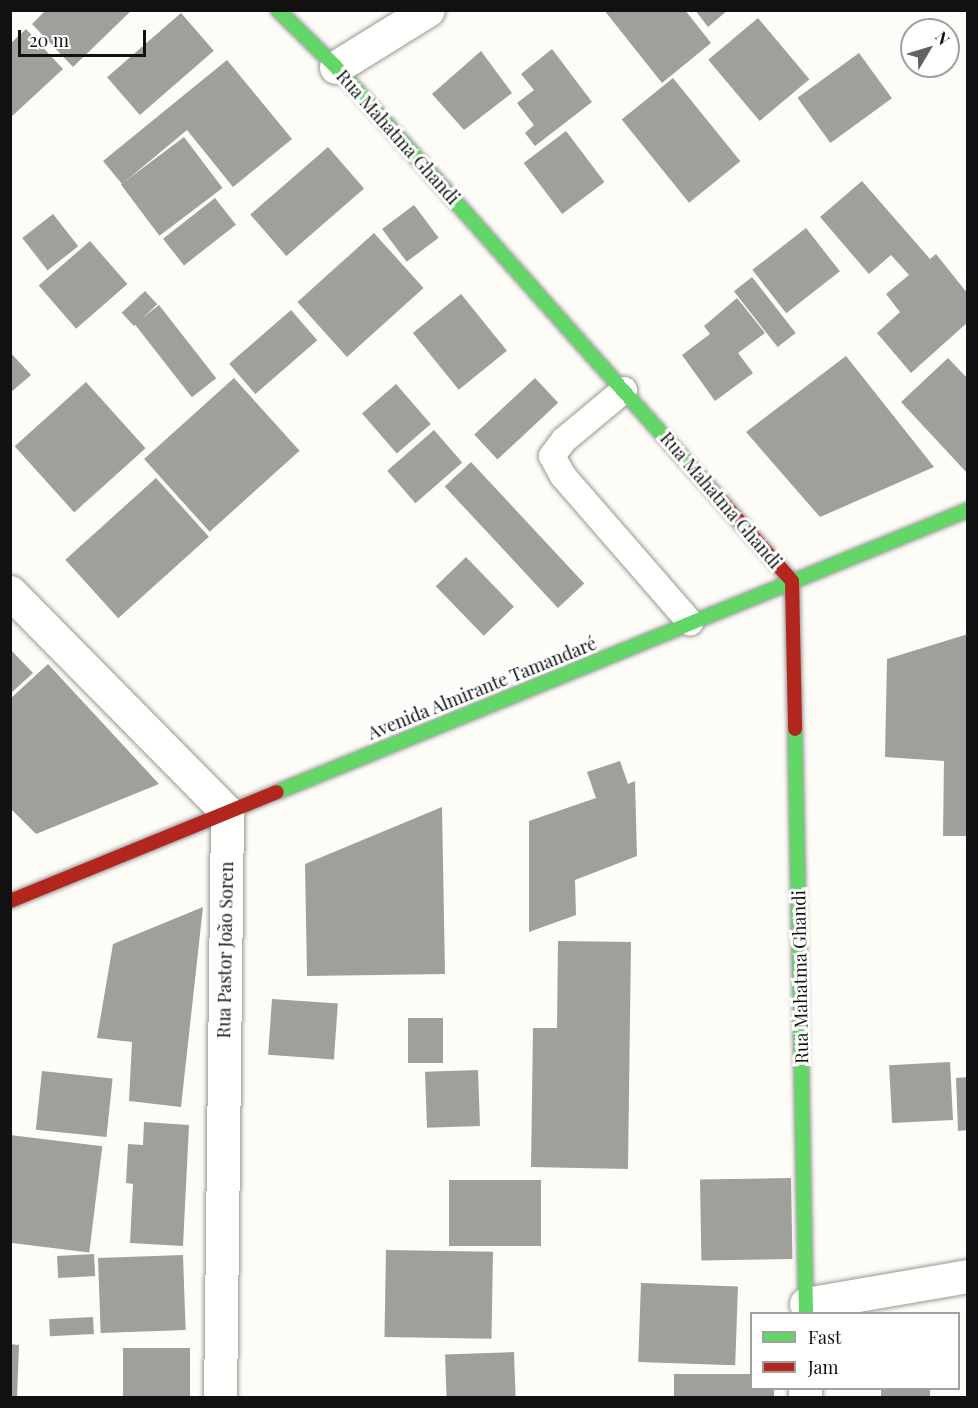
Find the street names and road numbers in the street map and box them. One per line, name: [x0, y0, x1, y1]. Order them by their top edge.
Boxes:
street label: Rua Mahatma Ghandi: [332, 65, 464, 209]
street label: Rua Mahatma Ghandi: [656, 427, 786, 573]
street label: Avenida Almirante Tamandaré: [364, 632, 600, 744]
street label: Rua Pastor João Soren: [213, 861, 237, 1039]
street label: Rua Mahatma Ghandi: [788, 890, 812, 1064]

